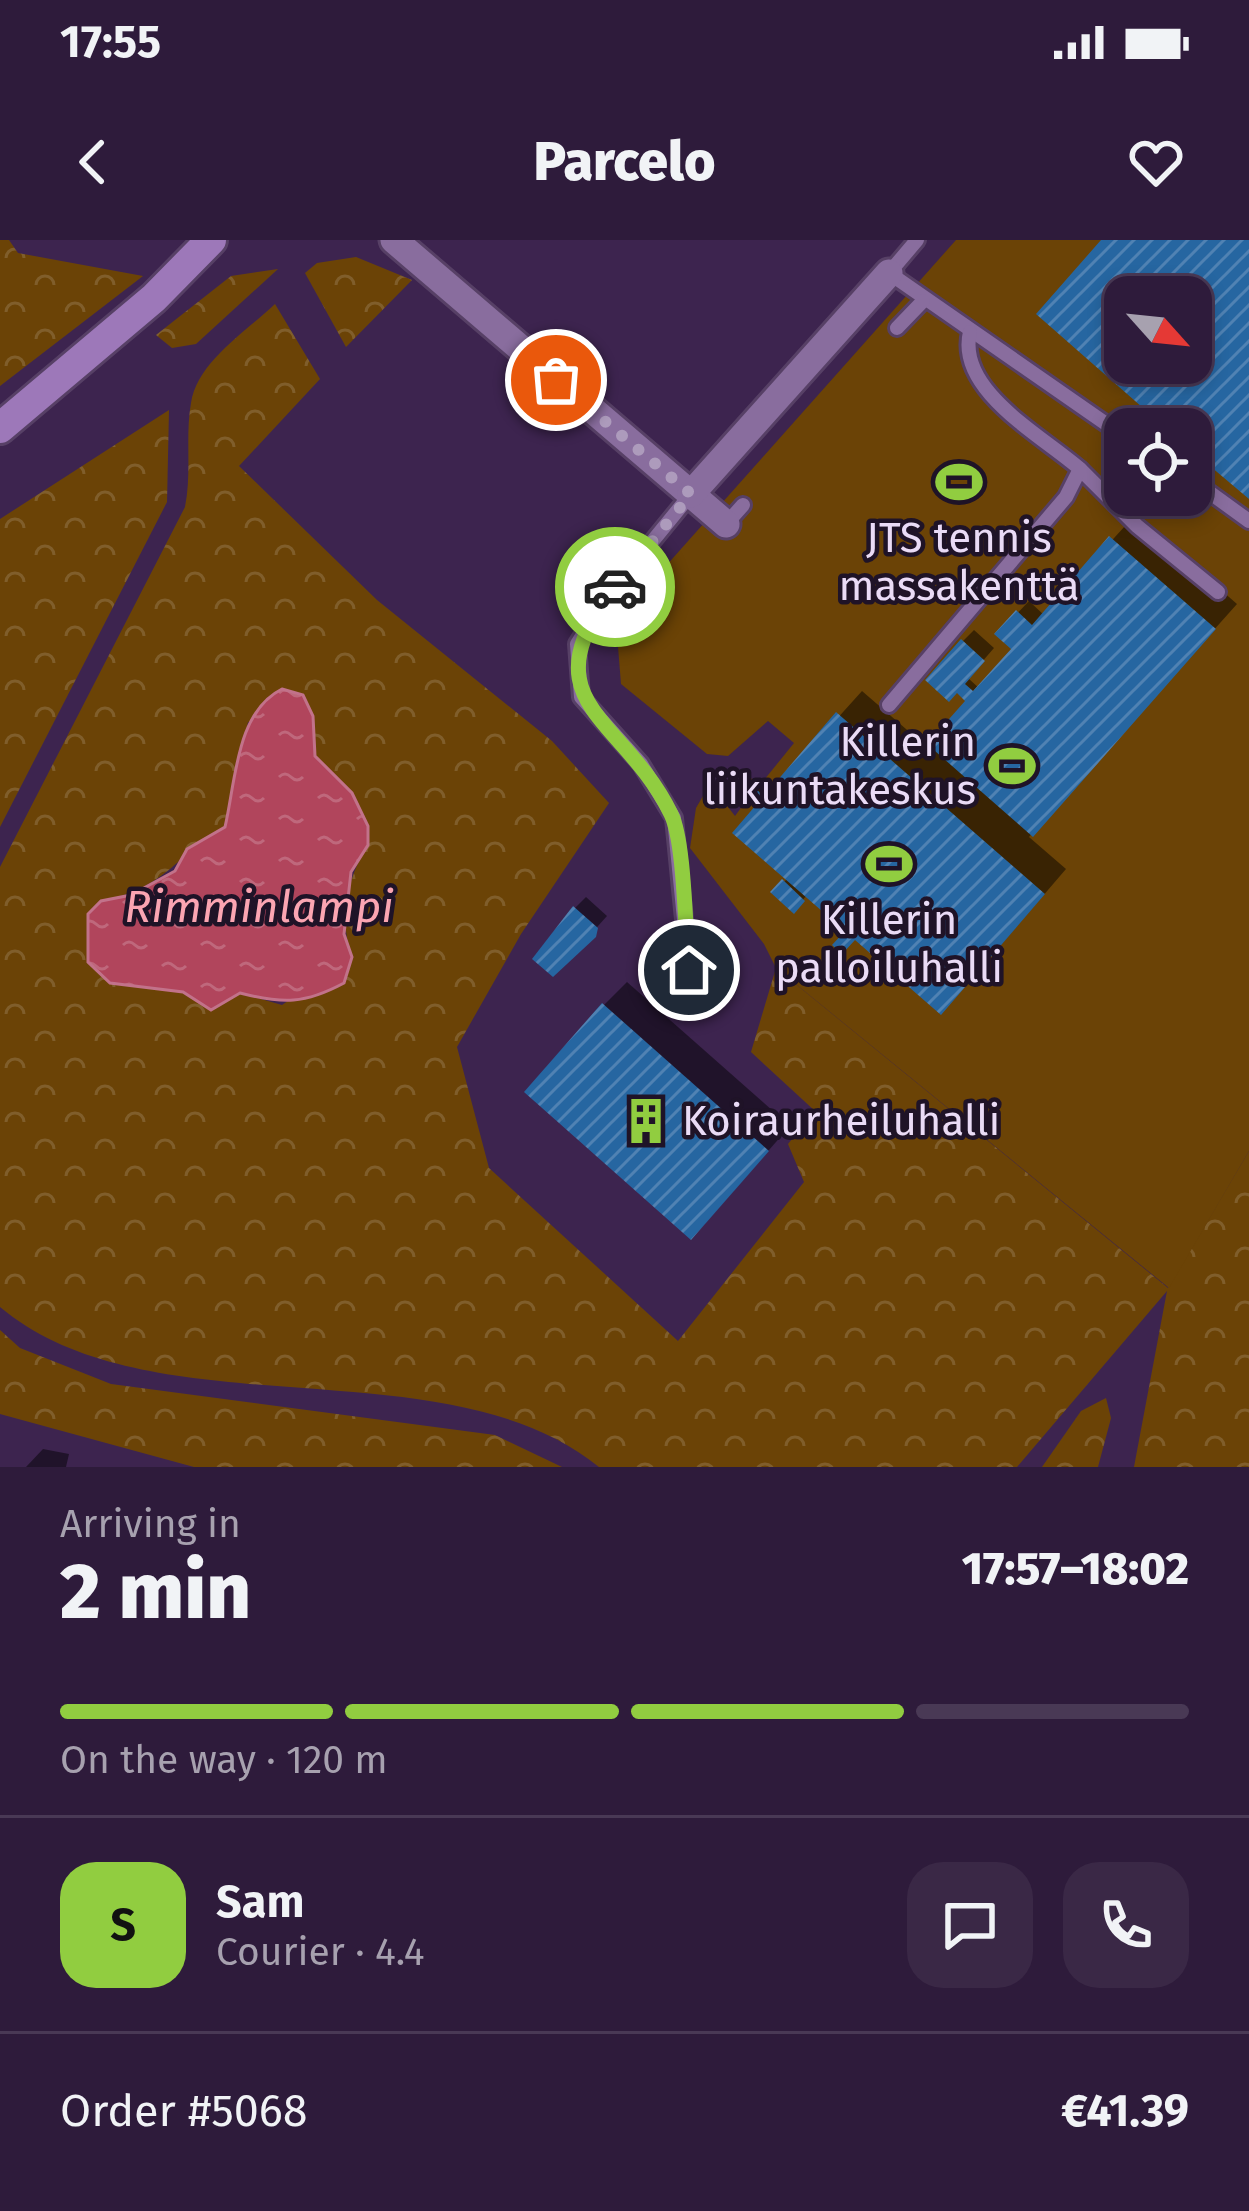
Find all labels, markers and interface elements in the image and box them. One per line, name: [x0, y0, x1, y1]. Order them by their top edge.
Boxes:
text: 17:55: [60, 15, 161, 69]
icon: back: [60, 129, 126, 195]
icon: heart: [1123, 129, 1189, 195]
text: Parcelo: [533, 130, 716, 194]
north arrow: [1104, 276, 1212, 384]
map controls: [1104, 276, 1212, 516]
pin: [505, 329, 607, 431]
icon: bag: [523, 347, 589, 413]
button: locate: [1104, 408, 1212, 516]
sports icon: JTS tennis massakenttä: [934, 457, 984, 507]
place label: JTS tennis massakenttä: [838, 513, 1080, 611]
courier: [555, 527, 675, 647]
icon: car: [582, 554, 648, 620]
place label: Killerin liikuntakeskus: [703, 717, 976, 815]
sports icon: Killerin liikuntakeskus: [987, 741, 1037, 791]
sports icon: Killerin palloiluhalli: [864, 839, 914, 889]
water label: Rimminlampi: [124, 880, 394, 934]
place label: Killerin palloiluhalli: [775, 895, 1003, 993]
pin: [638, 919, 740, 1021]
icon: home: [656, 937, 722, 1003]
building icon: Koiraurheiluhalli: [621, 1096, 671, 1146]
place label: Koiraurheiluhalli: [682, 1096, 1000, 1146]
text: Arriving in: [60, 1501, 241, 1547]
text: 17:57–18:02: [962, 1542, 1189, 1596]
text: 2 min: [60, 1545, 251, 1639]
text: On the way · 120 m: [60, 1737, 388, 1783]
button: chat: [907, 1862, 1033, 1988]
button: phone: [1063, 1862, 1189, 1988]
text: Sam: [216, 1875, 304, 1929]
text: S: [110, 1898, 136, 1952]
text: Courier · 4.4: [216, 1929, 425, 1975]
text: Order #5068: [60, 2084, 308, 2138]
text: €41.39: [1061, 2084, 1189, 2138]

